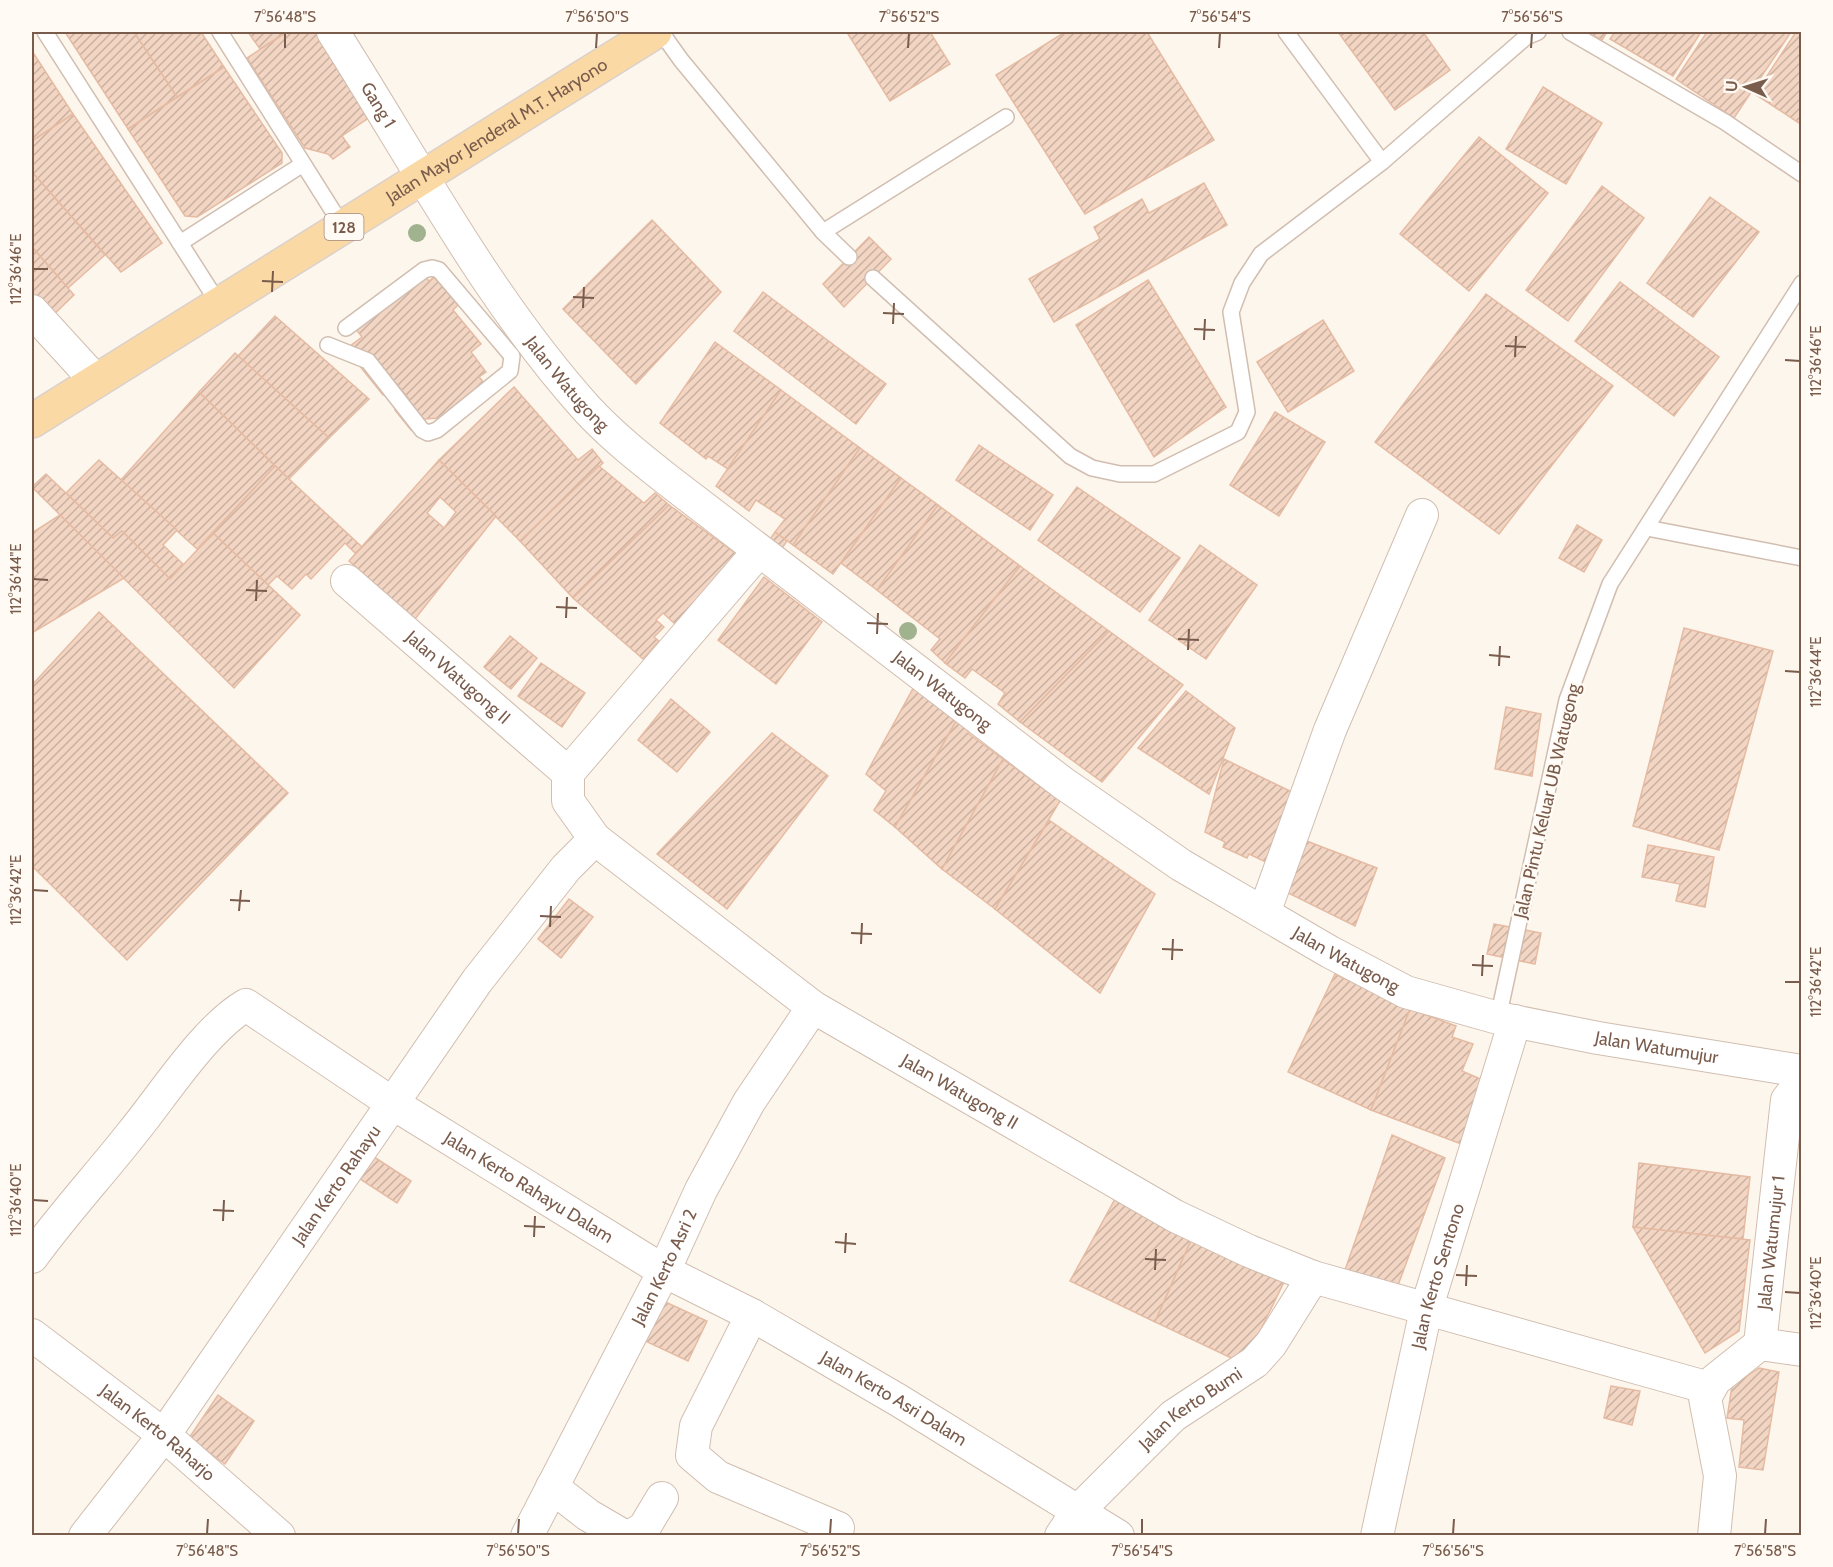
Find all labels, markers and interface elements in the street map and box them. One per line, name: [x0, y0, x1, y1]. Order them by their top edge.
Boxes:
text: 7°56'48"S: [254, 8, 316, 26]
text: 7°56'50"S: [565, 8, 629, 26]
text: 7°56'52"S: [879, 8, 940, 26]
text: 7°56'54"S: [1189, 8, 1251, 26]
text: 7°56'56"S: [1501, 8, 1563, 26]
street label: Jalan Mayor Jenderal M.T. Haryono: [381, 53, 612, 209]
north arrow: [1716, 57, 1776, 117]
street label: Gang 1: [356, 78, 401, 132]
text: U: [1722, 80, 1741, 92]
road number: 128: [324, 214, 364, 240]
text: 112°36'46"E: [7, 233, 25, 305]
text: 112°36'46"E: [1807, 325, 1825, 397]
street label: Jalan Watugong: [520, 331, 614, 437]
text: 112°36'44"E: [7, 543, 25, 615]
street label: Jalan Watugong II: [400, 625, 515, 729]
text: 112°36'44"E: [1807, 636, 1825, 708]
street label: Jalan Watugong: [888, 645, 997, 736]
street label: Jalan Pintu Keluar UB Watugong: [1509, 680, 1585, 922]
text: 112°36'42"E: [7, 855, 25, 925]
street label: Jalan Watugong: [1288, 921, 1404, 998]
text: 112°36'42"E: [1807, 947, 1825, 1017]
street label: Jalan Watumujur: [1592, 1026, 1720, 1068]
street label: Jalan Watugong II: [896, 1049, 1022, 1134]
street label: Jalan Kerto Rahayu: [287, 1121, 385, 1250]
street label: Jalan Kerto Rahayu Dalam: [439, 1126, 617, 1248]
text: 112°36'40"E: [7, 1163, 25, 1237]
street label: Jalan Watumujur 1: [1753, 1175, 1790, 1312]
street label: Jalan Kerto Sentono: [1407, 1201, 1469, 1352]
street label: Jalan Kerto Asri 2: [626, 1206, 702, 1330]
text: 112°36'40"E: [1807, 1256, 1825, 1330]
street label: Jalan Kerto Asri Dalam: [816, 1346, 971, 1451]
street label: Jalan Kerto Bumi: [1134, 1363, 1246, 1455]
street label: Jalan Kerto Raharjo: [95, 1379, 220, 1486]
text: 7°56'48"S: [176, 1542, 238, 1560]
text: 7°56'50"S: [486, 1542, 550, 1560]
text: 7°56'52"S: [800, 1542, 861, 1560]
text: 7°56'54"S: [1111, 1542, 1173, 1560]
text: 7°56'56"S: [1422, 1542, 1484, 1560]
text: 7°56'58"S: [1734, 1542, 1796, 1560]

